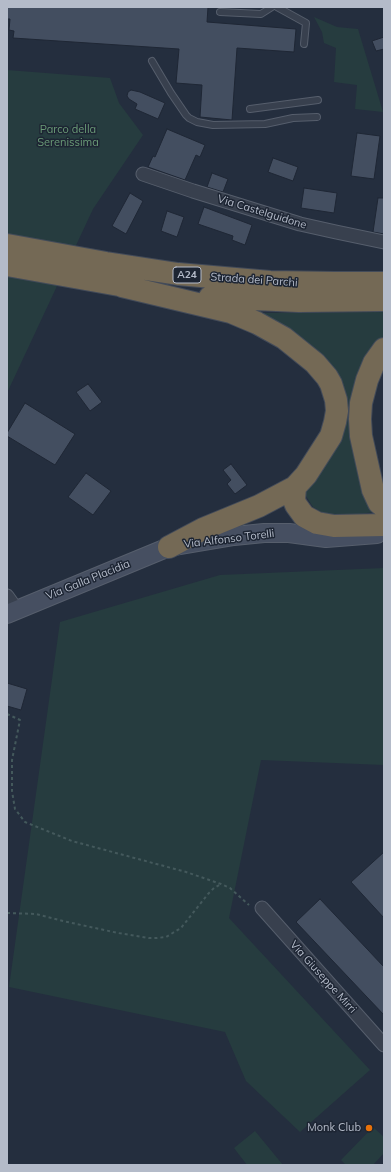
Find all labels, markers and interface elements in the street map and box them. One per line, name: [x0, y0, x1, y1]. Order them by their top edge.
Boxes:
park label: Parco della Serenissima: [37, 123, 99, 149]
street label: Via Castelguidone: [216, 192, 308, 232]
road number: A24: [173, 267, 201, 283]
street label: Strada dei Parchi: [210, 270, 298, 290]
street label: Via Alfonso Torelli: [183, 527, 275, 551]
street label: Via Galla Placidia: [44, 557, 132, 603]
street label: Via Giuseppe Mirri: [287, 938, 359, 1016]
place label: Monk Club: [307, 1121, 361, 1135]
marker: Monk Club: [364, 1123, 374, 1133]

